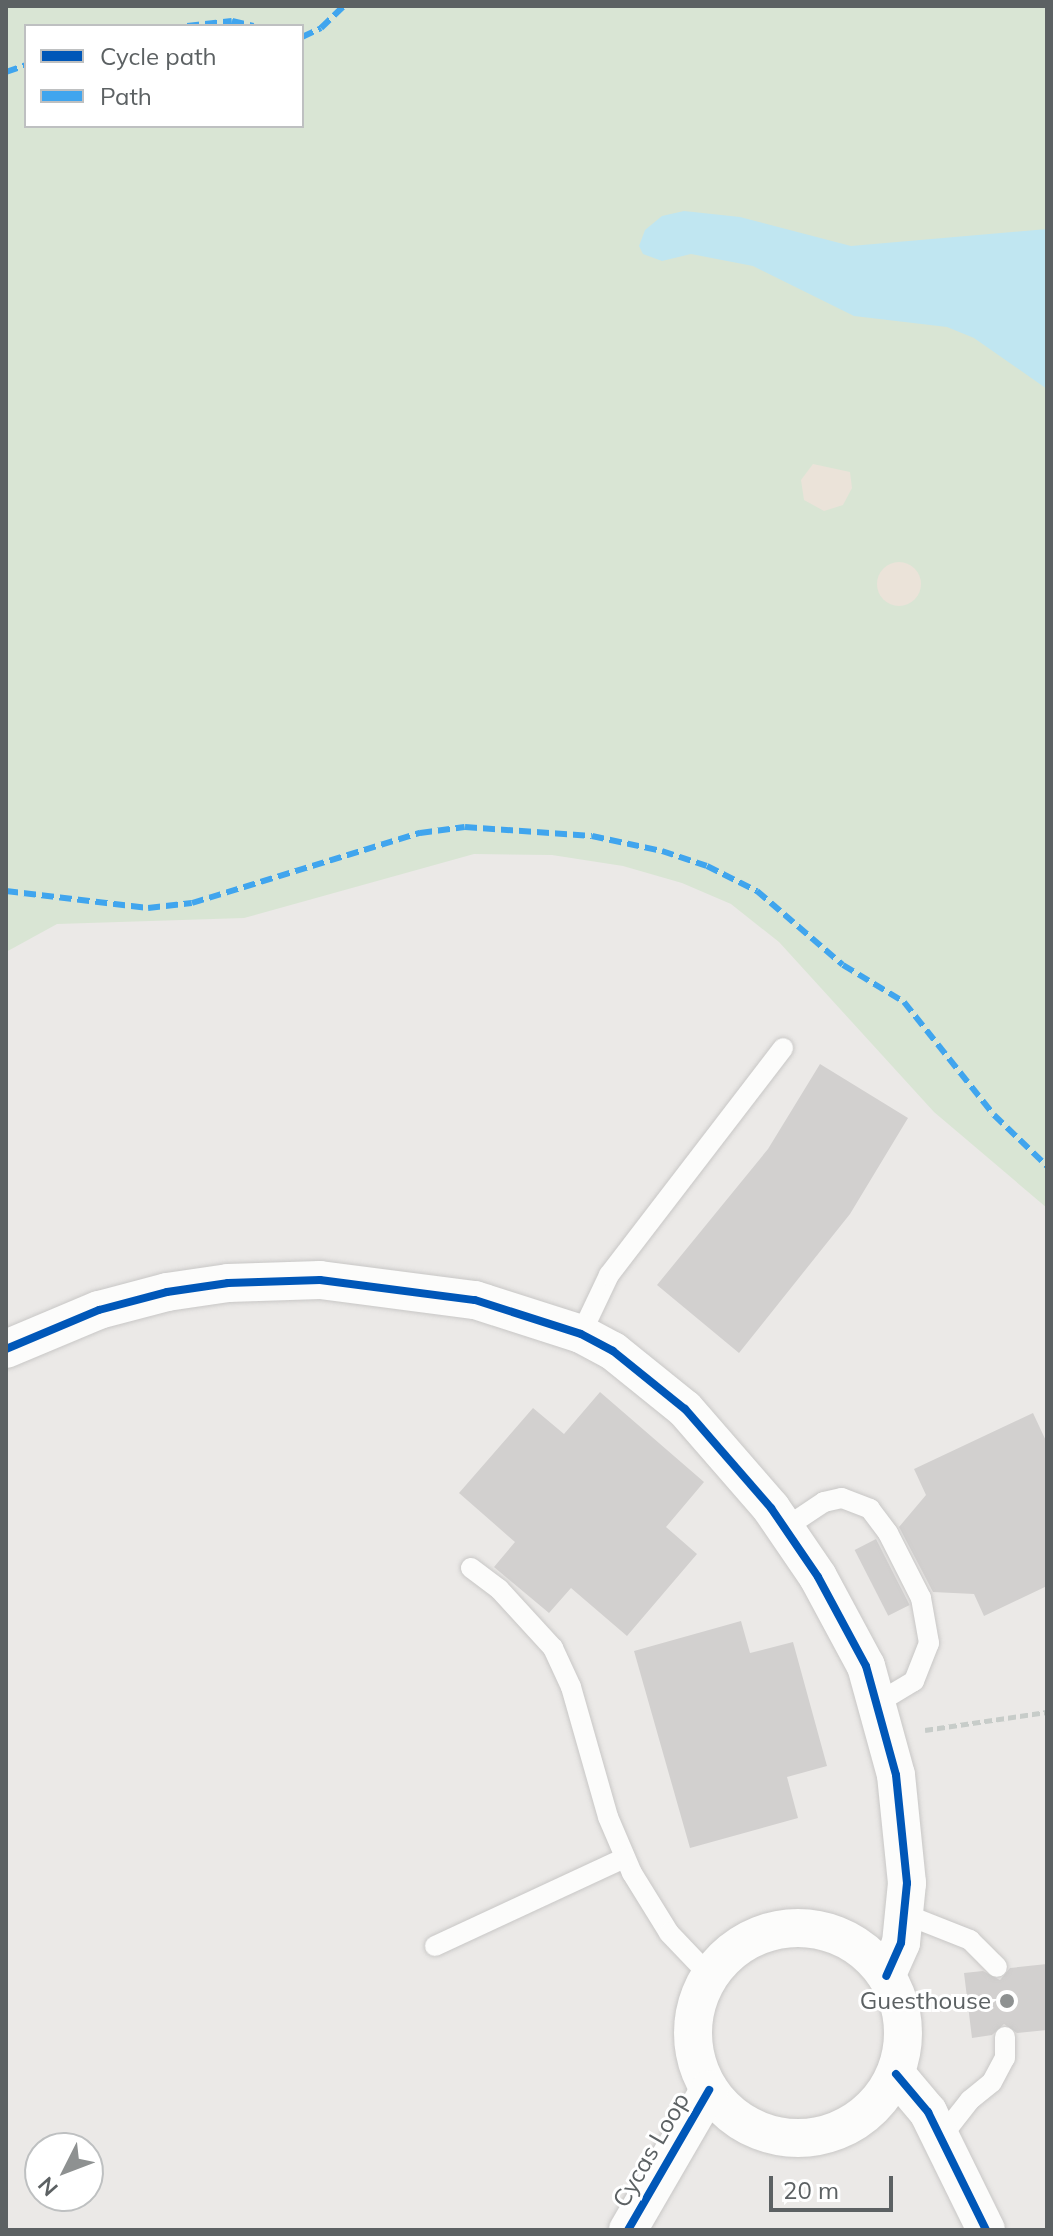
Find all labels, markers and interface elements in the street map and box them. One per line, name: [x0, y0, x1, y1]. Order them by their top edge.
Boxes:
legend: [24, 24, 304, 128]
text: Cycle path: [100, 41, 217, 71]
text: Path: [100, 81, 152, 111]
place label: Guesthouse: [860, 1987, 991, 2015]
marker: Guesthouse: [998, 1992, 1016, 2010]
street label: Cycas Loop: [607, 2088, 695, 2212]
north arrow: [24, 2132, 104, 2212]
scale bar: [773, 2160, 897, 2210]
text: N: [32, 2171, 64, 2202]
text: 20 m: [783, 2175, 839, 2205]

